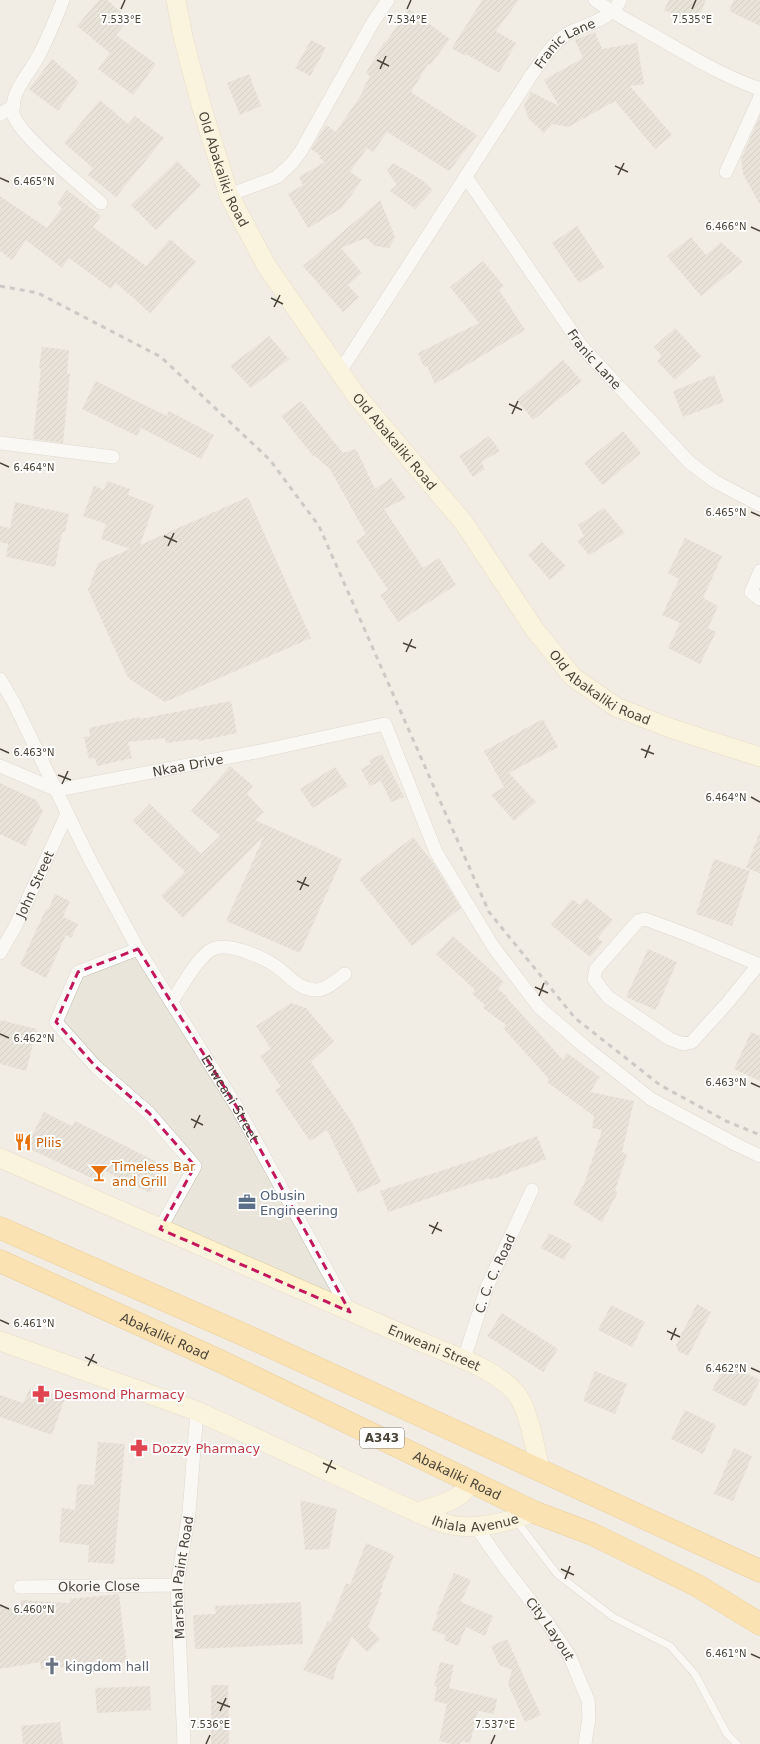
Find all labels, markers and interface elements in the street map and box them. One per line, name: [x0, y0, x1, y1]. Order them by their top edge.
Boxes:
text: 7.533°E: [101, 14, 141, 25]
text: 7.534°E: [387, 14, 427, 25]
text: 7.535°E: [672, 14, 712, 25]
street label: Franic Lane: [531, 16, 597, 72]
street label: Old Abakaliki Road: [195, 110, 251, 229]
text: 6.465°N: [13, 176, 55, 187]
text: 6.466°N: [705, 221, 747, 232]
street label: Franic Lane: [564, 326, 624, 392]
street label: Old Abakaliki Road: [349, 390, 440, 493]
text: 6.464°N: [13, 462, 55, 473]
text: 6.465°N: [705, 507, 747, 518]
street label: Old Abakaliki Road: [546, 647, 653, 728]
text: 6.463°N: [13, 747, 55, 758]
street label: Nkaa Drive: [151, 751, 225, 780]
text: 6.464°N: [705, 792, 747, 803]
street label: John Street: [13, 849, 57, 921]
text: 6.462°N: [13, 1033, 55, 1044]
street label: Enweani Street: [198, 1052, 262, 1145]
text: 6.463°N: [705, 1077, 747, 1088]
restaurant icon: Pliis: [13, 1132, 33, 1152]
place label: Pliis: [36, 1135, 62, 1150]
place label: Timeless Bar and Grill: [111, 1159, 196, 1189]
bar icon: Timeless Bar and Grill: [89, 1163, 109, 1183]
place label: Obusin Engineering: [260, 1188, 338, 1218]
office icon: Obusin Engineering: [237, 1192, 257, 1212]
street label: C. C. C. Road: [472, 1232, 519, 1315]
street label: Abakaliki Road: [118, 1310, 211, 1363]
text: 6.461°N: [13, 1318, 55, 1329]
street label: Enweani Street: [386, 1322, 483, 1374]
text: 6.462°N: [705, 1363, 747, 1374]
pharmacy icon: Desmond Pharmacy: [31, 1384, 51, 1404]
place label: Desmond Pharmacy: [54, 1387, 185, 1402]
road number: A343: [360, 1428, 404, 1448]
pharmacy icon: Dozzy Pharmacy: [129, 1438, 149, 1458]
place label: Dozzy Pharmacy: [152, 1441, 260, 1456]
street label: Abakaliki Road: [411, 1448, 503, 1503]
street label: Ihiala Avenue: [430, 1511, 521, 1535]
street label: Marshal Paint Road: [170, 1515, 196, 1640]
street label: Okorie Close: [58, 1578, 140, 1595]
street label: City Layout: [523, 1594, 577, 1662]
text: 6.460°N: [13, 1604, 55, 1615]
text: 6.461°N: [705, 1648, 747, 1659]
church icon: kingdom hall: [42, 1656, 62, 1676]
place label: kingdom hall: [65, 1659, 149, 1674]
text: 7.536°E: [190, 1719, 230, 1730]
text: 7.537°E: [475, 1719, 515, 1730]

